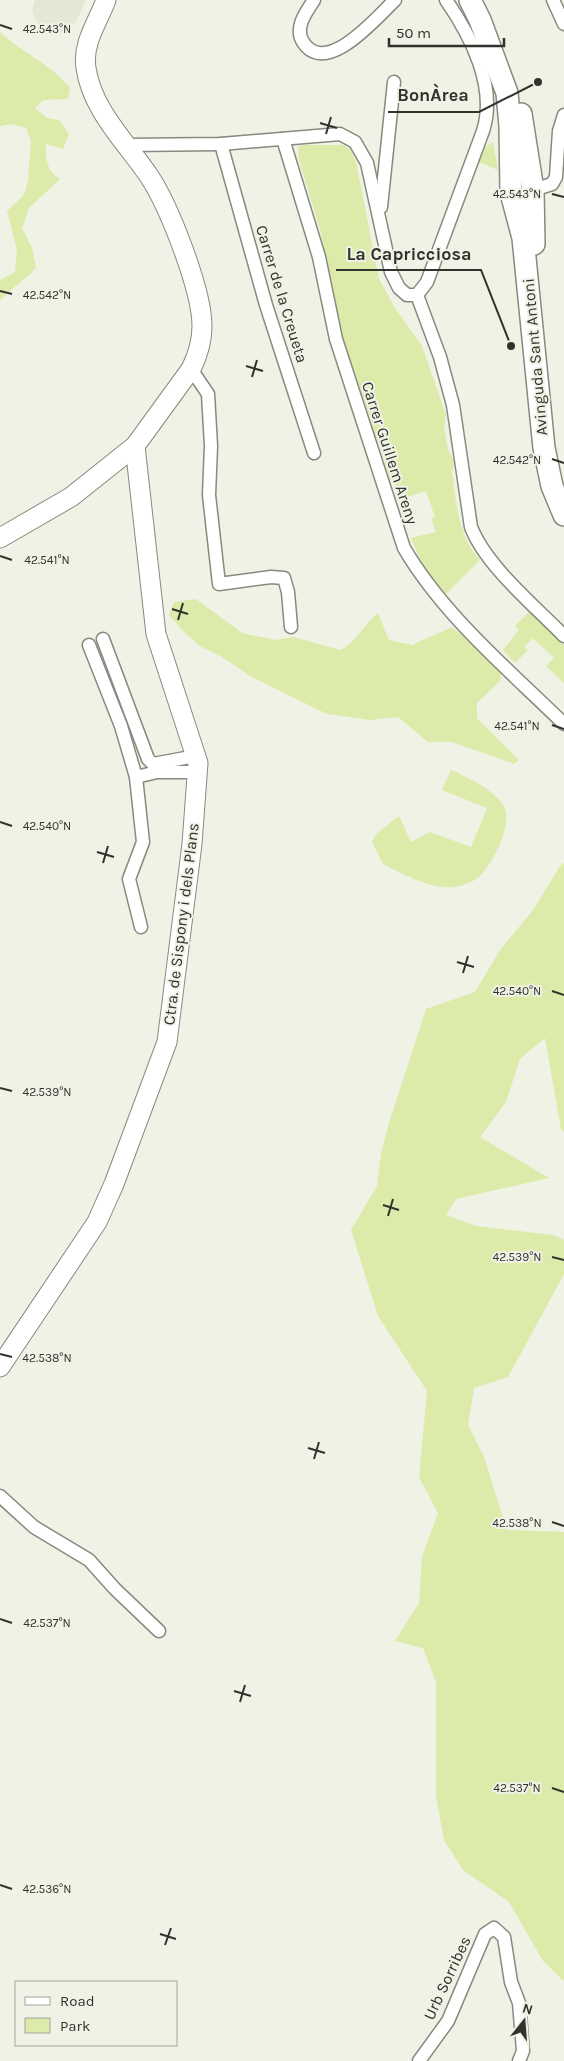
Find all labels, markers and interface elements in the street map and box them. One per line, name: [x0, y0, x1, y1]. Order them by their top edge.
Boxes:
scale bar: [389, 15, 504, 47]
text: 42.543°N: [23, 22, 71, 36]
text: 50 m: [396, 24, 431, 42]
callout: BonÀrea: [388, 79, 479, 112]
text: BonÀrea: [397, 83, 469, 106]
text: 42.543°N: [493, 187, 541, 201]
street label: Carrer de la Creueta: [252, 223, 312, 365]
callout: La Capricciosa: [336, 237, 481, 270]
text: La Capricciosa: [346, 243, 472, 265]
street label: Avinguda Sant Antoni: [519, 277, 551, 437]
text: 42.542°N: [23, 288, 71, 302]
street label: Carrer Guillem Areny: [358, 379, 422, 527]
text: 42.542°N: [493, 453, 541, 467]
text: 42.541°N: [24, 553, 70, 567]
text: 42.541°N: [494, 719, 540, 733]
text: 42.540°N: [23, 819, 71, 833]
street label: Ctra. de Sispony i dels Plans: [159, 822, 203, 1026]
text: 42.540°N: [493, 984, 541, 998]
text: 42.539°N: [23, 1085, 71, 1099]
text: 42.539°N: [493, 1250, 541, 1264]
text: 42.538°N: [22, 1351, 72, 1365]
text: 42.538°N: [492, 1516, 542, 1530]
text: 42.537°N: [23, 1616, 71, 1630]
text: 42.537°N: [493, 1781, 541, 1795]
text: 42.536°N: [23, 1882, 71, 1896]
street label: Urb Sorribes: [419, 1933, 475, 2023]
legend: [15, 1981, 178, 2046]
text: Road: [60, 1992, 95, 2010]
north arrow: [499, 1996, 549, 2046]
text: N: [520, 1999, 535, 2019]
text: Park: [60, 2017, 90, 2035]

